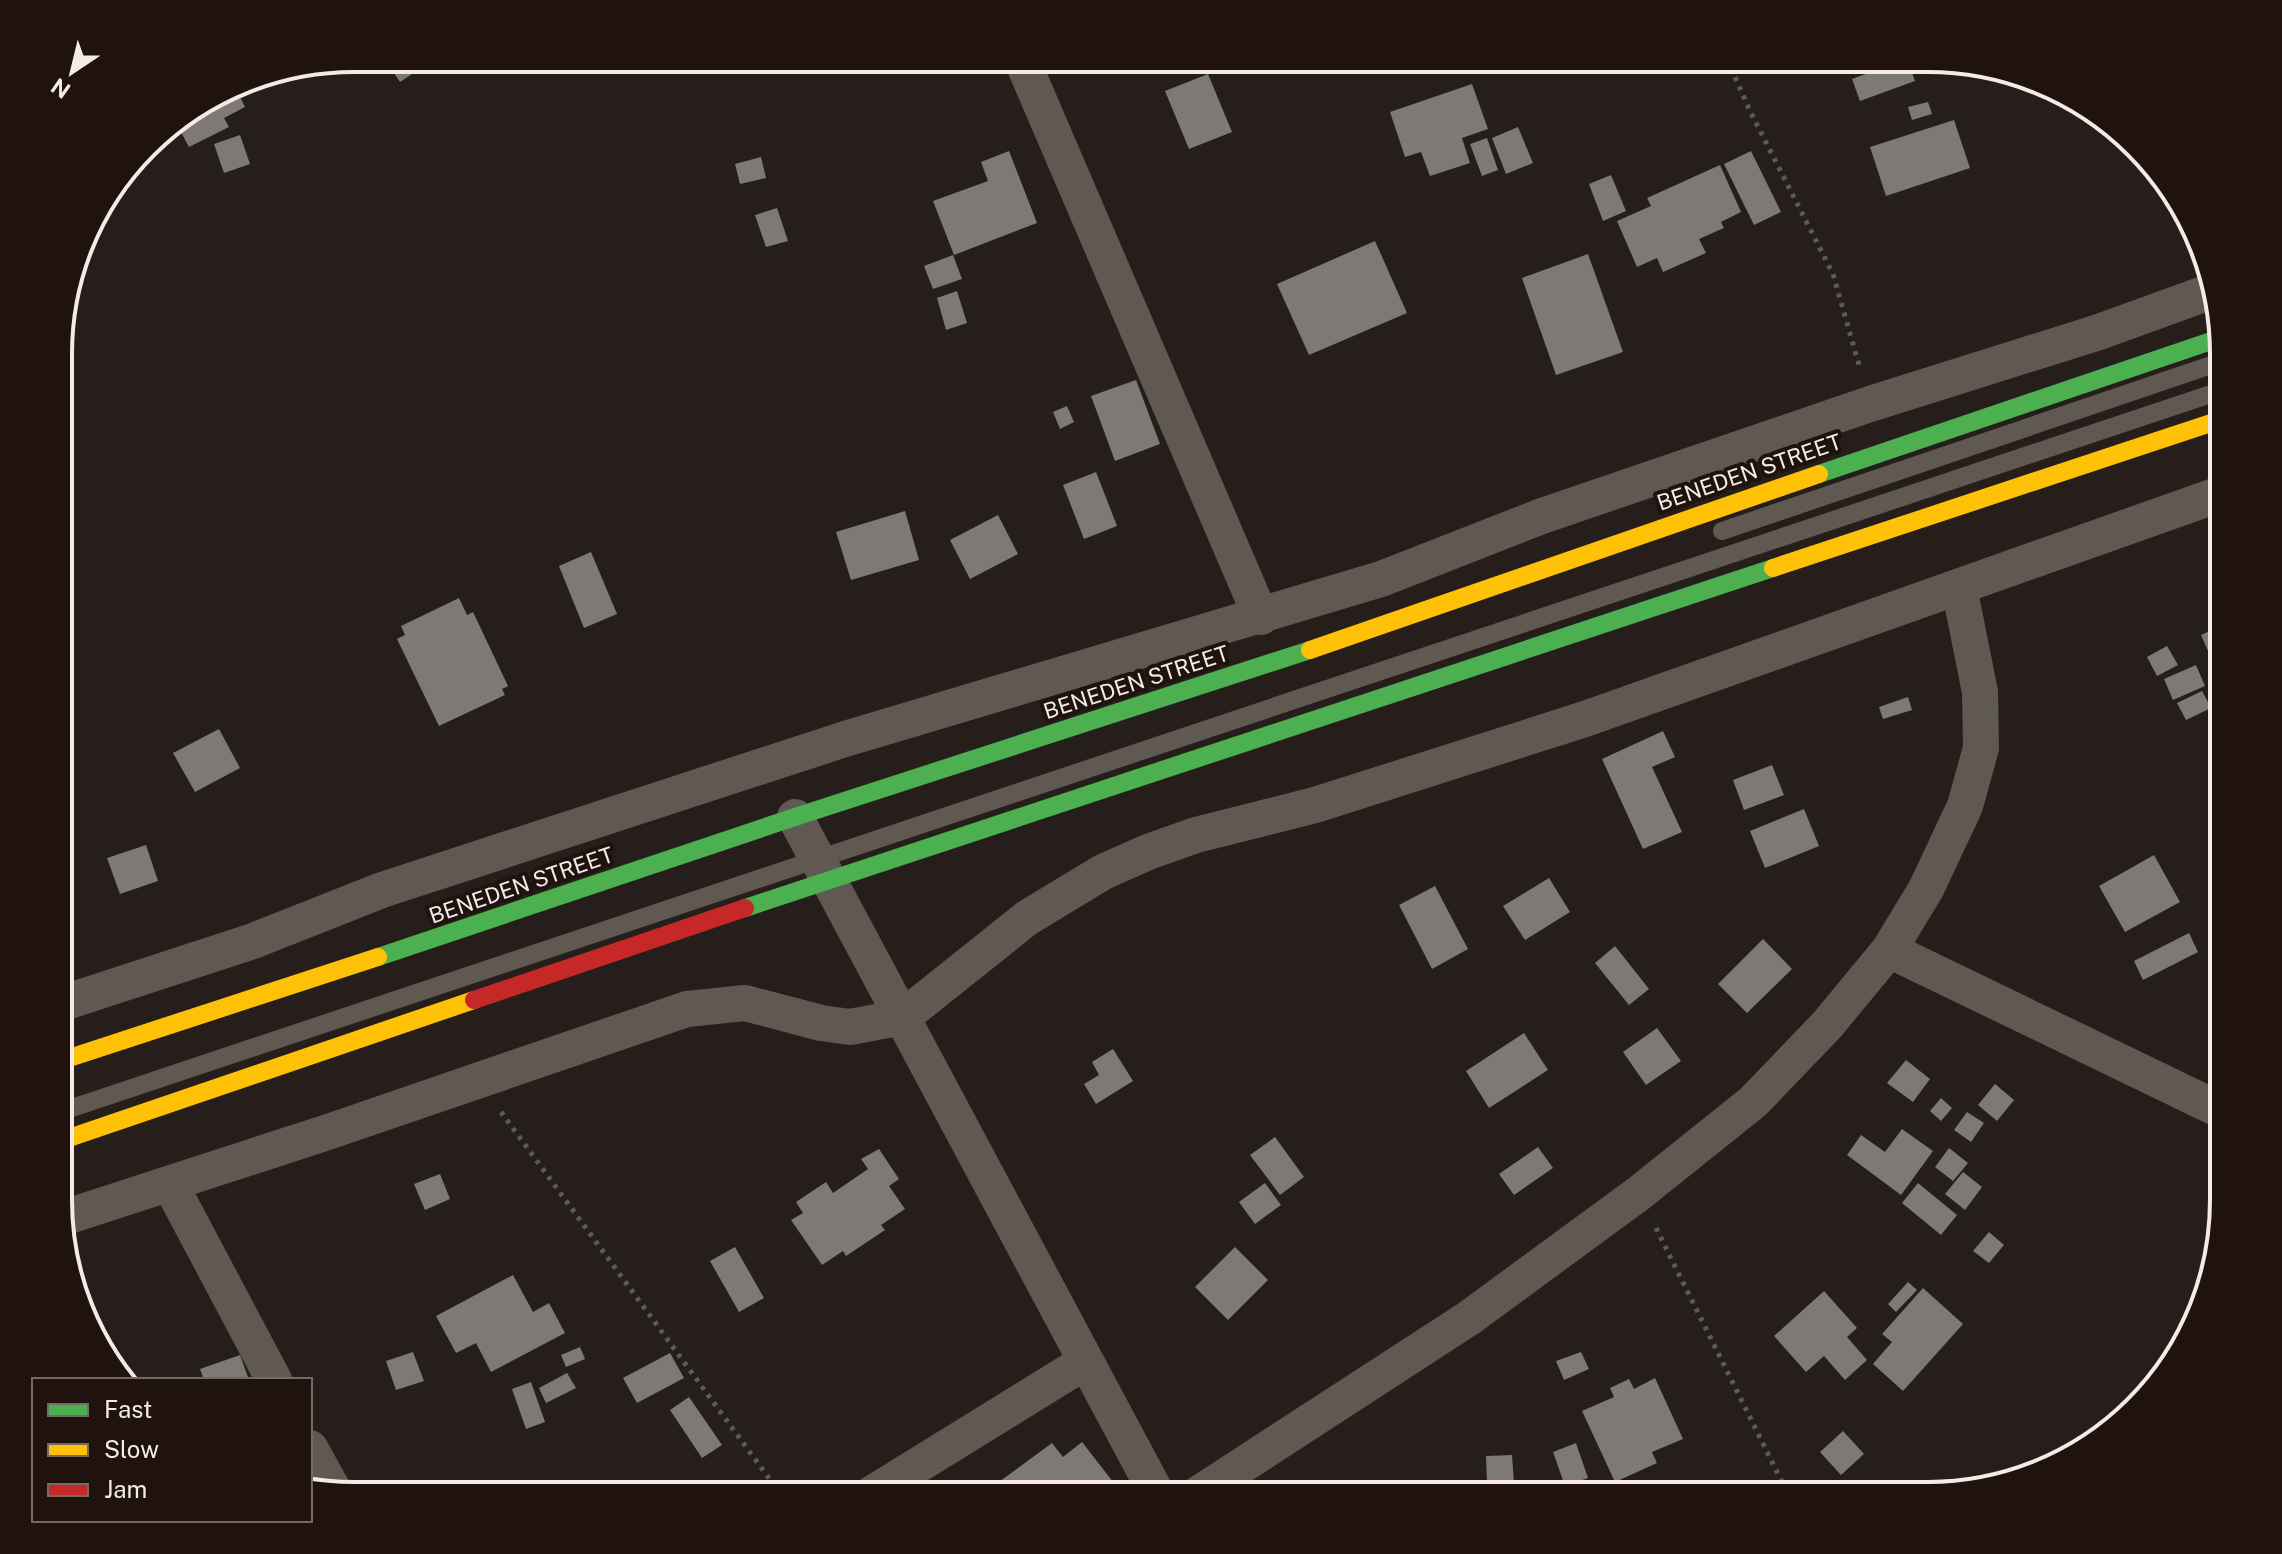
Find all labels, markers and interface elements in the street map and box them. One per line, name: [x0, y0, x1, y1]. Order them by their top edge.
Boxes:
north arrow: [32, 32, 112, 112]
text: N: [46, 73, 75, 104]
street label: BENEDEN STREET: [1653, 428, 1845, 516]
street label: BENEDEN STREET: [1040, 640, 1232, 724]
street label: BENEDEN STREET: [425, 841, 617, 929]
legend: [32, 1378, 312, 1522]
text: Fast: [104, 1395, 152, 1423]
text: Slow: [104, 1435, 159, 1463]
text: Jam: [104, 1475, 147, 1503]

